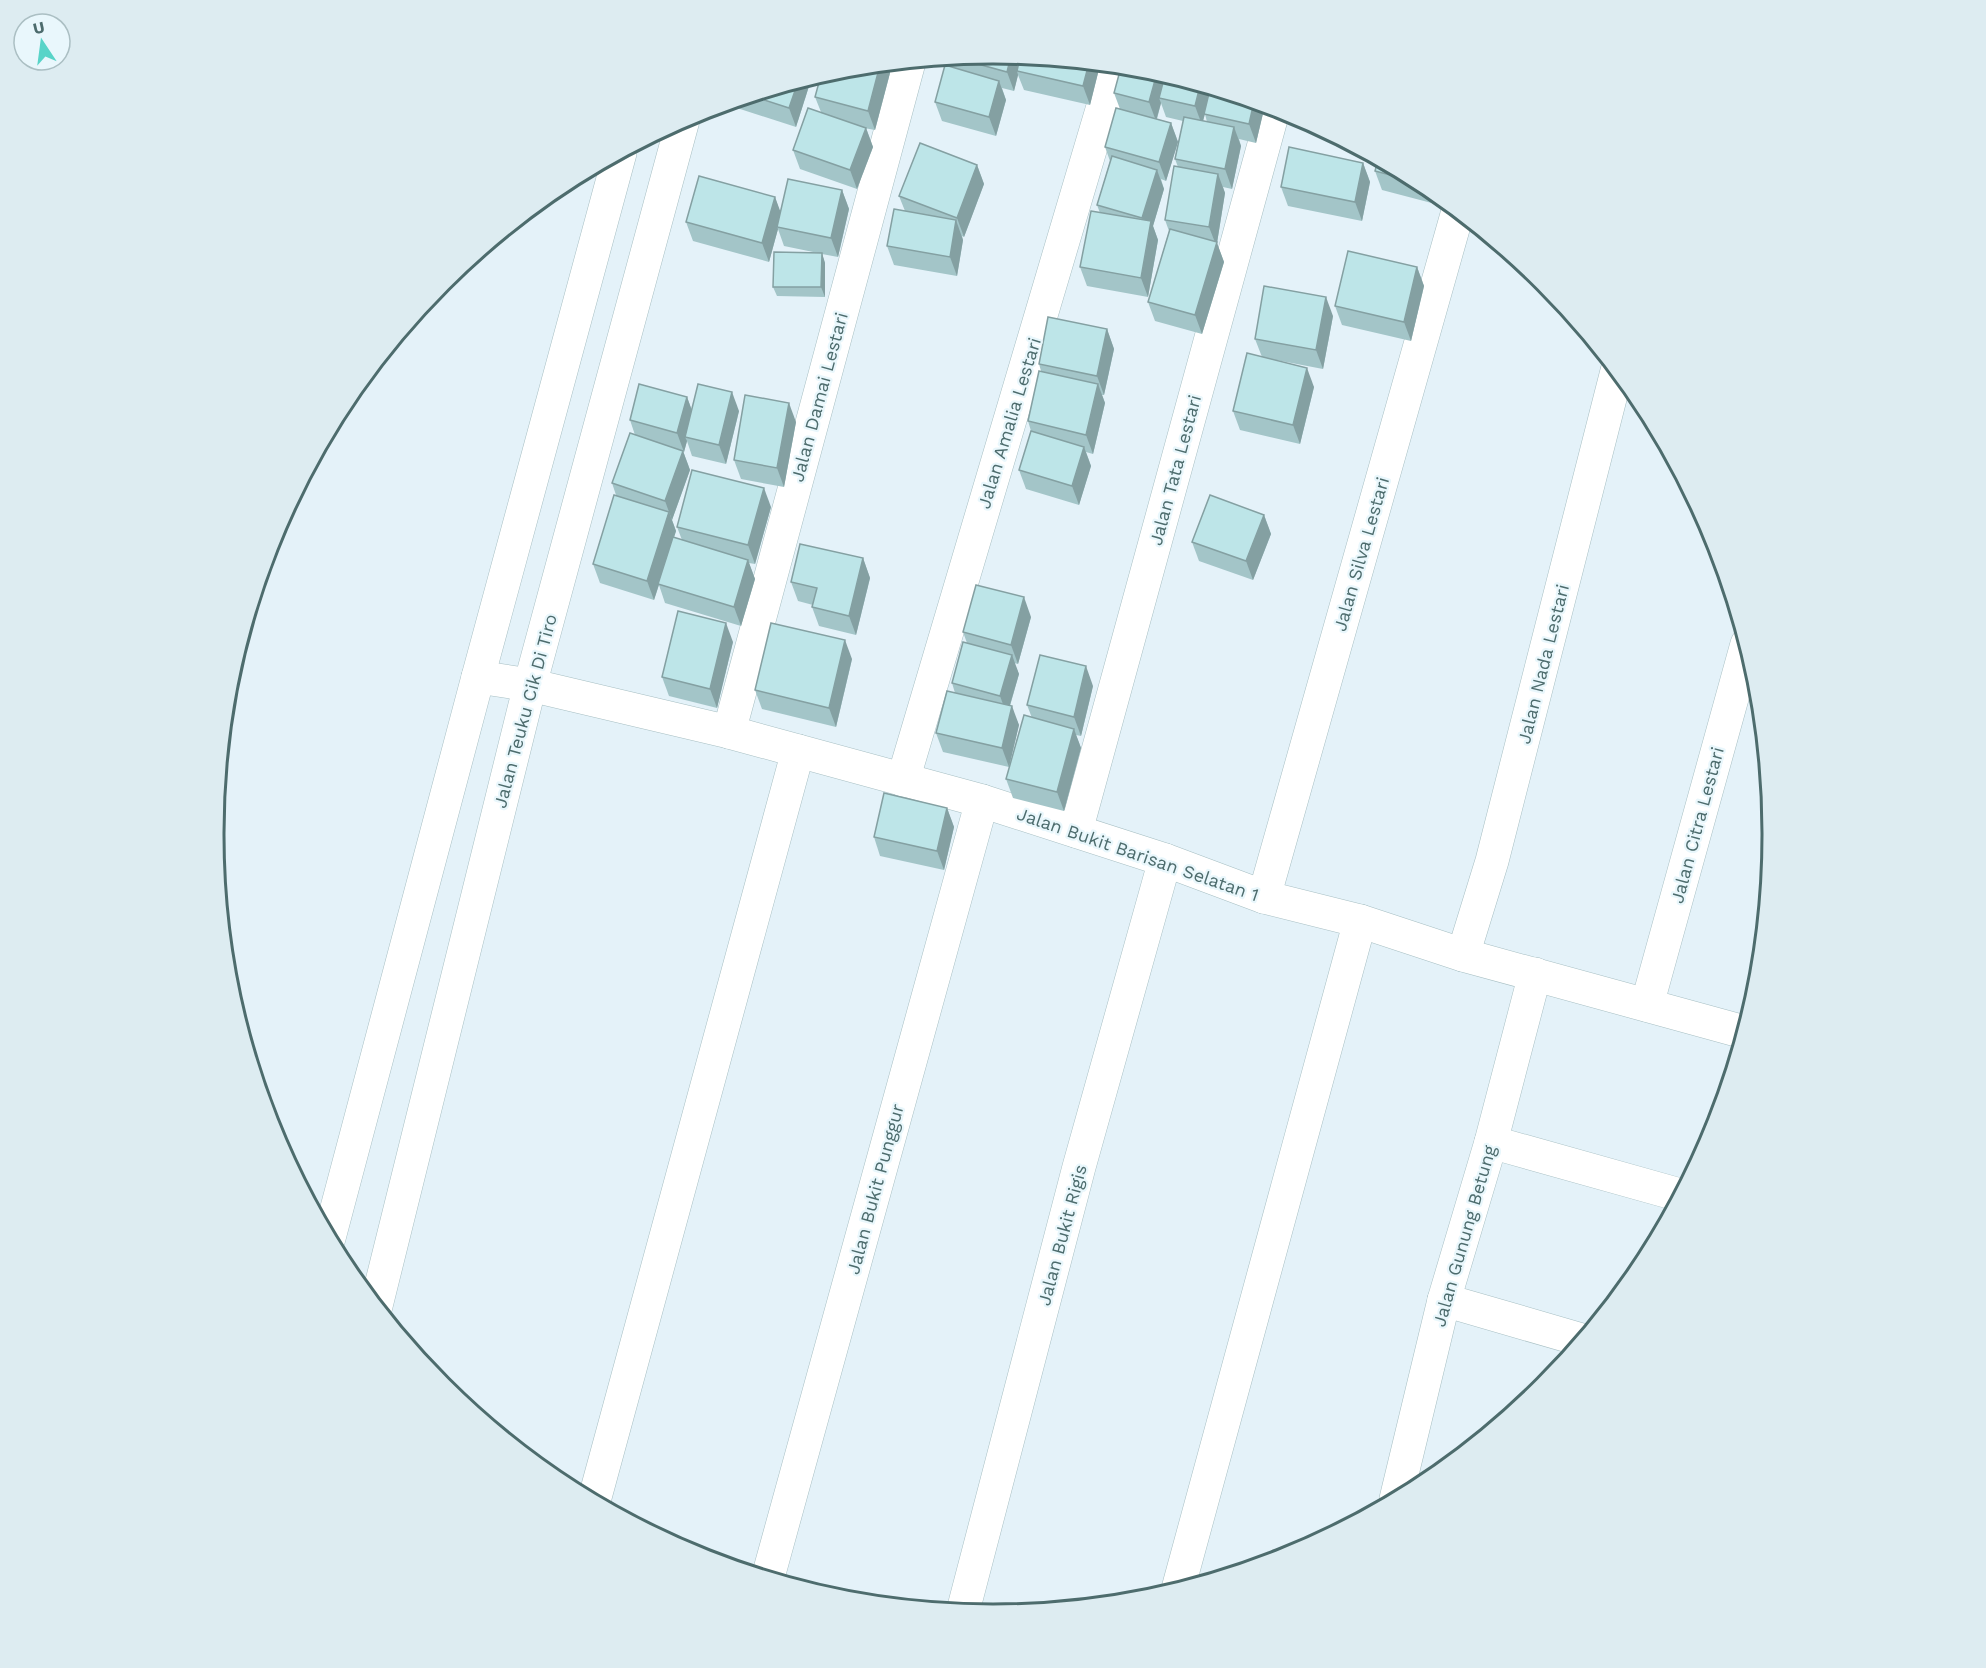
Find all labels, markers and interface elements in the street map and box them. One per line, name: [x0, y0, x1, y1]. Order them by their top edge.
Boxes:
north arrow: [12, 12, 72, 72]
text: U: [31, 17, 46, 38]
street label: Jalan Damai Lestari: [786, 310, 852, 484]
street label: Jalan Amalia Lestari: [973, 335, 1045, 511]
street label: Jalan Tata Lestari: [1145, 392, 1205, 548]
street label: Jalan Silva Lestari: [1329, 474, 1393, 634]
street label: Jalan Nada Lestari: [1513, 582, 1573, 746]
street label: Jalan Teuku Cik Di Tiro: [489, 612, 561, 810]
street label: Jalan Citra Lestari: [1666, 745, 1728, 905]
street label: Jalan Bukit Barisan Selatan 1: [1014, 803, 1262, 905]
street label: Jalan Bukit Punggur: [842, 1102, 908, 1276]
street label: Jalan Gunung Betung: [1428, 1143, 1500, 1329]
street label: Jalan Bukit Rigis: [1033, 1162, 1091, 1308]

